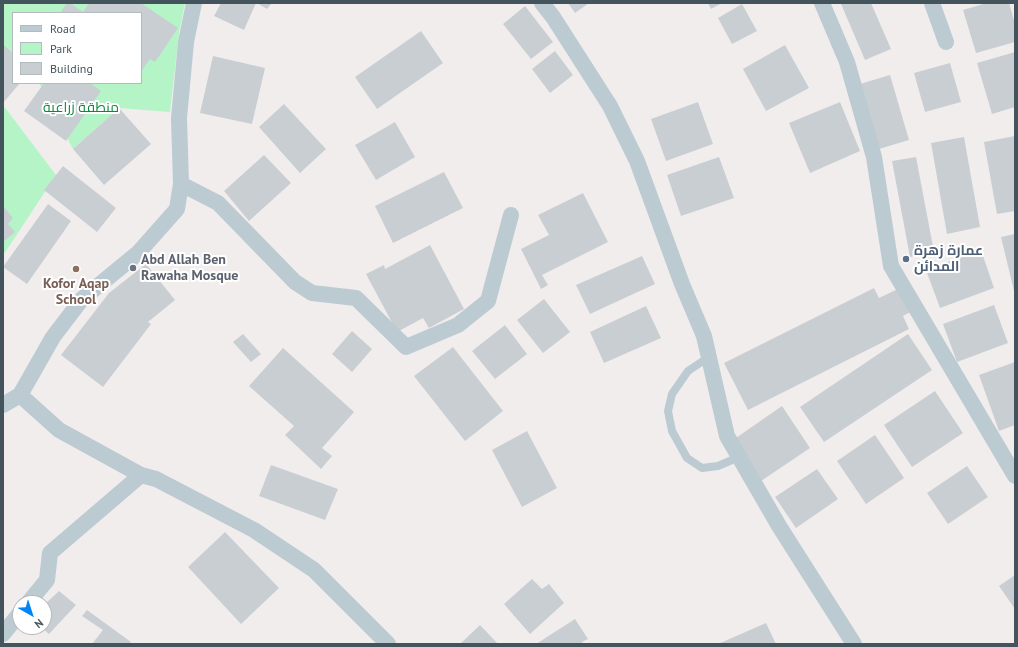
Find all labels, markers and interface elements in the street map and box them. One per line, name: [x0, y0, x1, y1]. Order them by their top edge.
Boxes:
legend: [12, 12, 142, 84]
text: Road: [50, 21, 75, 36]
text: Park: [50, 41, 72, 56]
text: Building: [50, 61, 93, 76]
park label: منطقة زراعية: [43, 100, 119, 116]
place label: عمارة زهرة المدائن: [914, 243, 983, 276]
place label: Abd Allah Ben Rawaha Mosque: [141, 252, 238, 284]
marker: عمارة زهرة المدائن: [901, 254, 911, 264]
marker: Abd Allah Ben Rawaha Mosque: [128, 263, 138, 273]
marker: Kofor Aqap School: [71, 264, 81, 274]
place label: Kofor Aqap School: [43, 276, 109, 308]
north arrow: [12, 595, 52, 635]
text: N: [32, 616, 46, 631]

